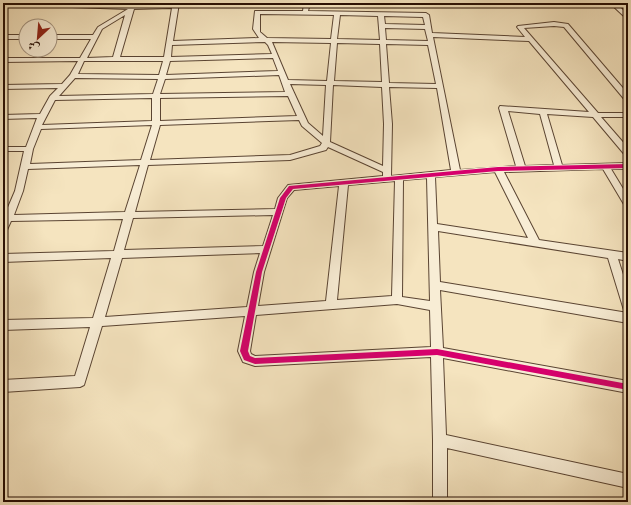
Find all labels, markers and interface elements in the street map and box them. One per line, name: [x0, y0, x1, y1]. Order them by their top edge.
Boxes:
north arrow: [18, 18, 58, 58]
text: ش: [26, 36, 42, 56]

